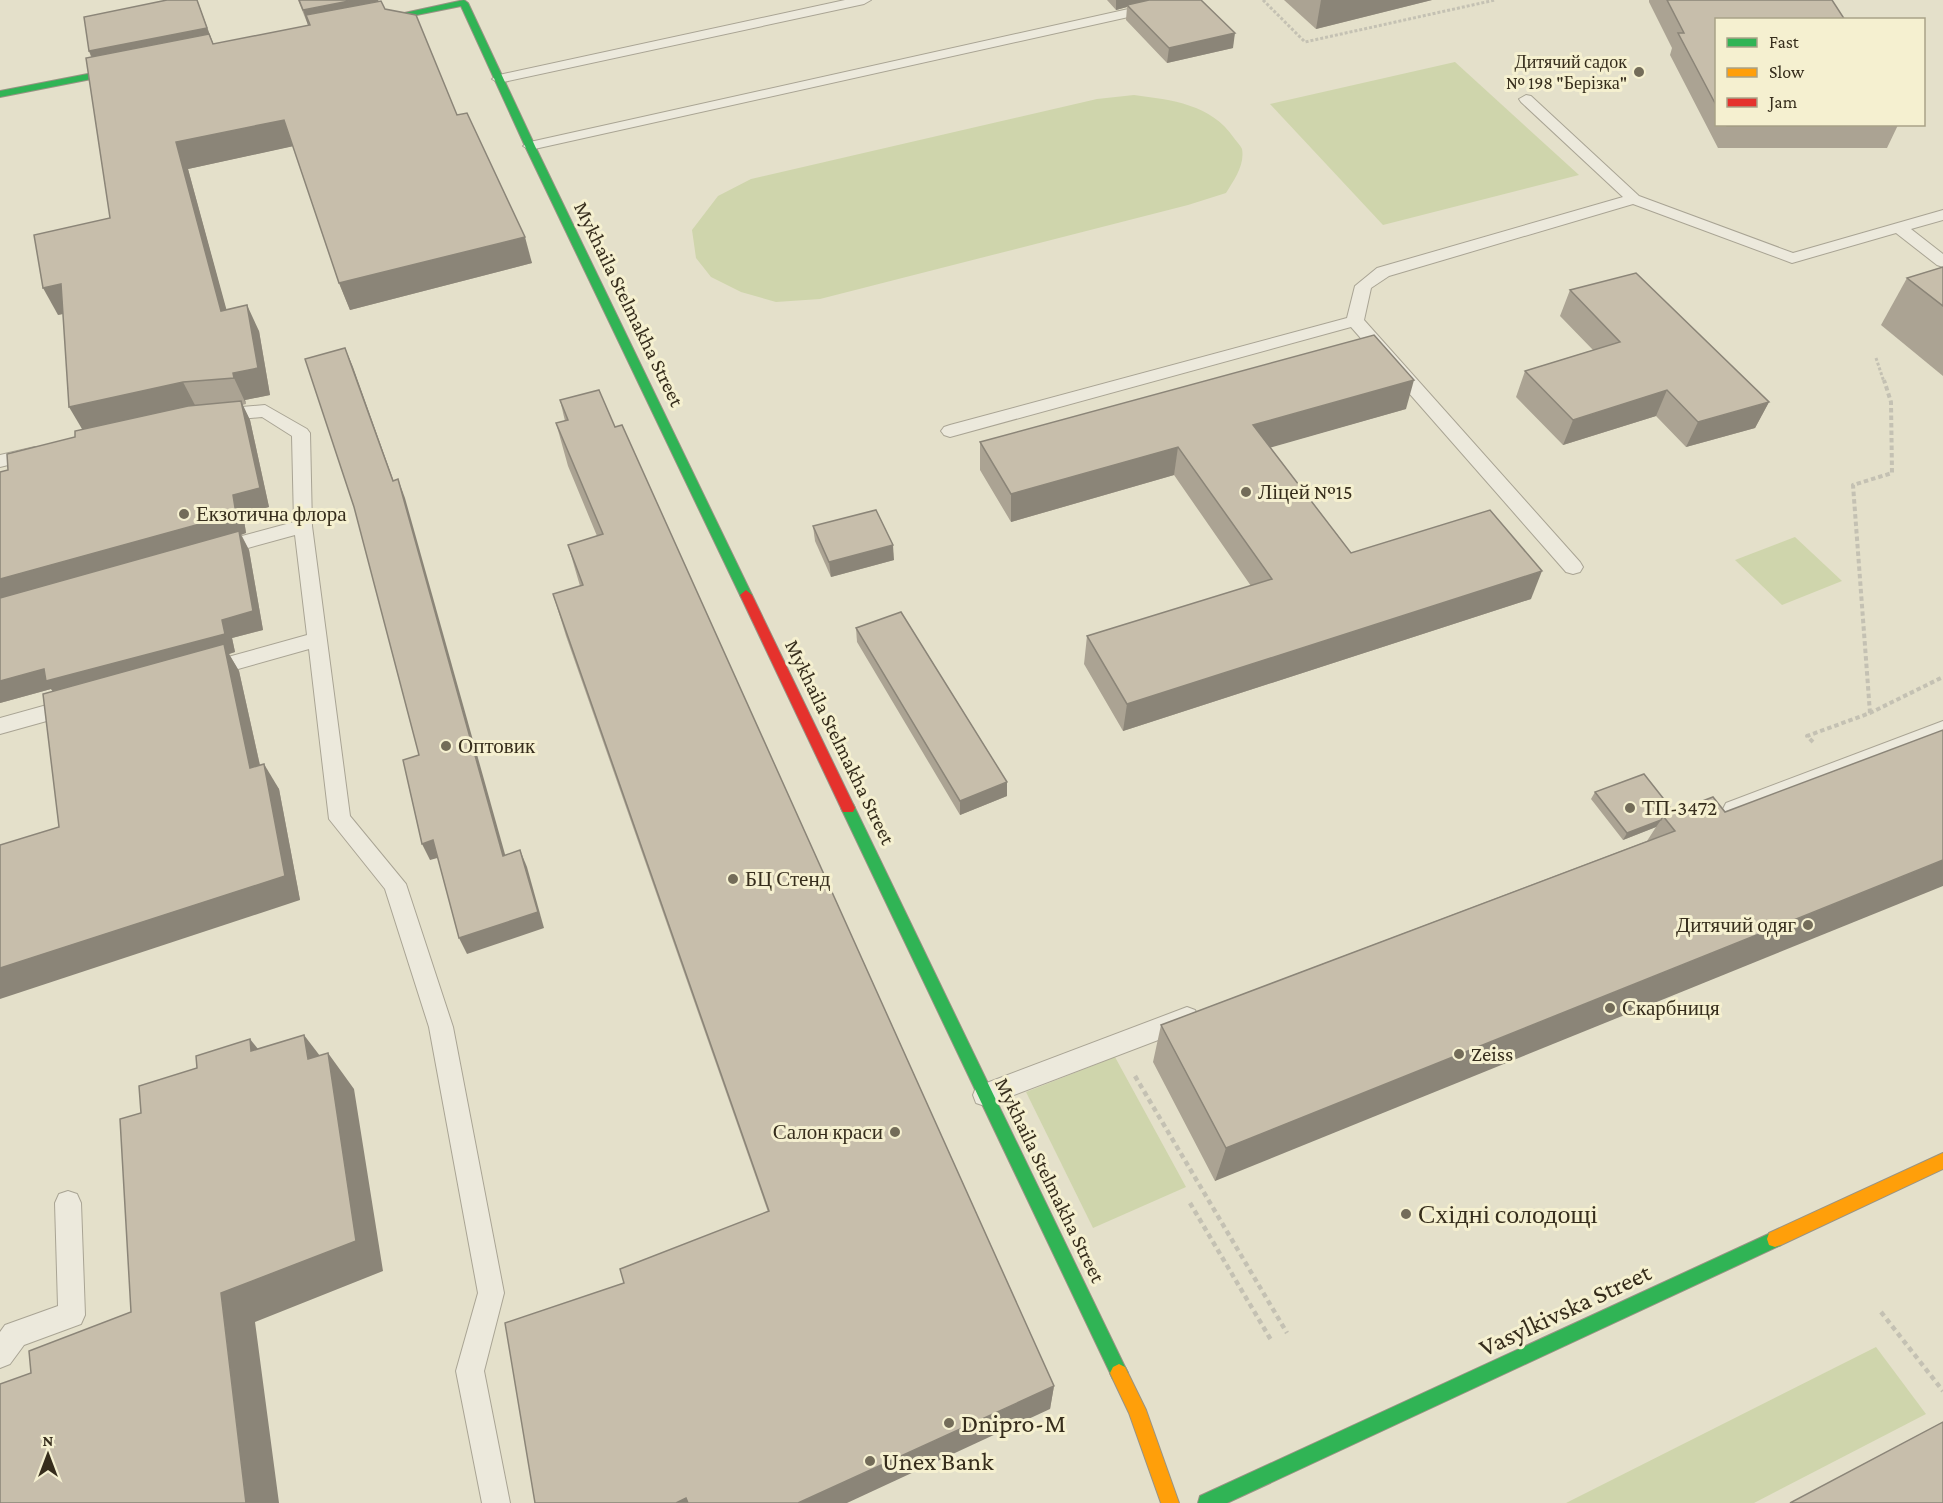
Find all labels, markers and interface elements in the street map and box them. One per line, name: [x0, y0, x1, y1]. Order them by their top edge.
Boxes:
legend: [1715, 18, 1925, 126]
text: Fast: [1769, 32, 1800, 52]
place label: Дитячий садок № 198 "Берізка": [1506, 52, 1627, 93]
text: Slow: [1769, 62, 1805, 82]
marker: Дитячий садок № 198 "Берізка": [1632, 65, 1646, 79]
text: Jam: [1767, 92, 1798, 112]
street label: Mykhaila Stelmakha Street: [569, 198, 690, 411]
place label: Ліцей №15: [1258, 480, 1353, 504]
marker: Ліцей №15: [1239, 485, 1253, 499]
place label: Екзотична флора: [196, 502, 347, 526]
marker: Екзотична флора: [177, 507, 191, 521]
street label: Mykhaila Stelmakha Street: [780, 636, 901, 849]
place label: Оптовик: [458, 734, 536, 758]
marker: Оптовик: [439, 739, 453, 753]
place label: ТП-3472: [1642, 796, 1717, 820]
marker: ТП-3472: [1623, 801, 1637, 815]
place label: БЦ Стенд: [745, 867, 831, 891]
marker: БЦ Стенд: [726, 872, 740, 886]
place label: Дитячий одяг: [1676, 913, 1796, 937]
marker: Дитячий одяг: [1801, 918, 1815, 932]
place label: Скарбниця: [1622, 996, 1720, 1020]
marker: Скарбниця: [1603, 1001, 1617, 1015]
place label: Zeiss: [1471, 1042, 1513, 1066]
marker: Zeiss: [1452, 1047, 1466, 1061]
street label: Mykhaila Stelmakha Street: [990, 1074, 1111, 1287]
place label: Салон краси: [773, 1120, 883, 1144]
marker: Салон краси: [888, 1125, 902, 1139]
place label: Східні солодощі: [1418, 1200, 1598, 1229]
marker: Східні солодощі: [1399, 1207, 1413, 1221]
street label: Vasylkivska Street: [1475, 1257, 1656, 1362]
place label: Dnipro-M: [961, 1409, 1066, 1438]
marker: Dnipro-M: [942, 1416, 956, 1430]
north arrow: [18, 1425, 78, 1485]
text: N: [43, 1432, 54, 1449]
place label: Unex Bank: [882, 1447, 994, 1476]
marker: Unex Bank: [863, 1454, 877, 1468]

